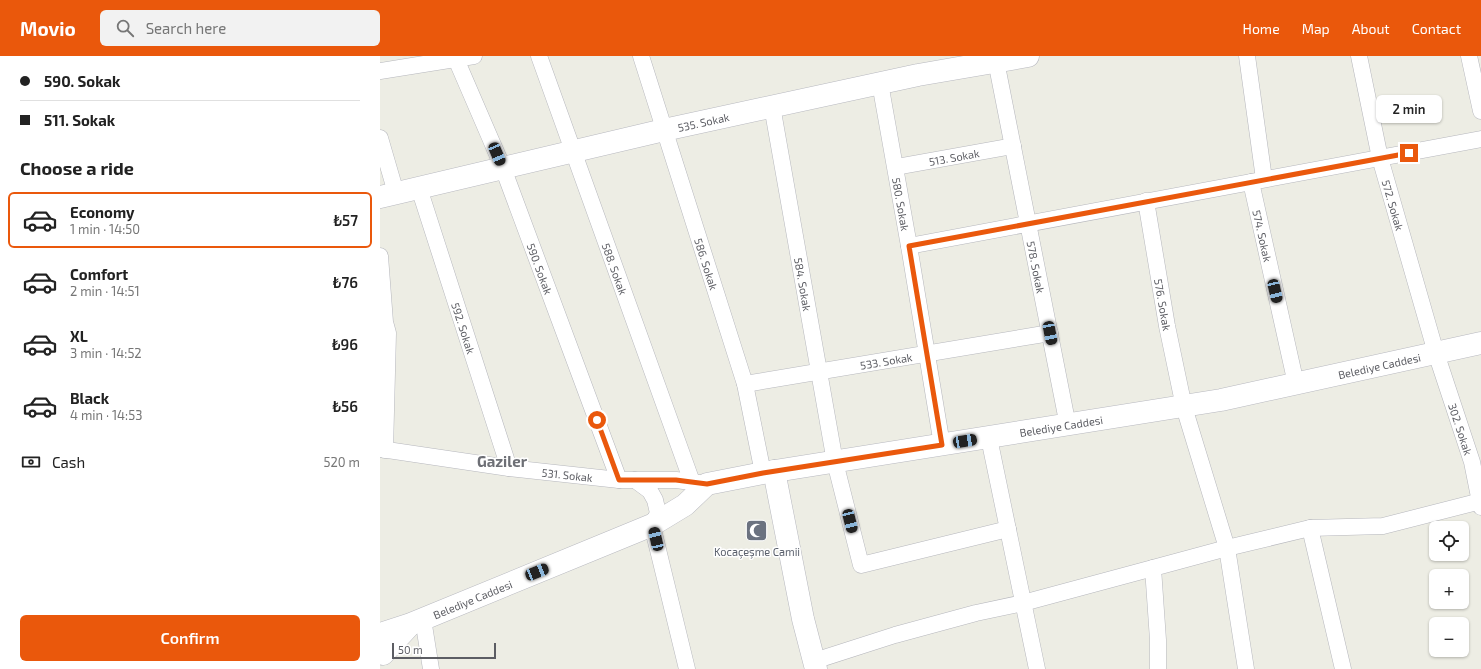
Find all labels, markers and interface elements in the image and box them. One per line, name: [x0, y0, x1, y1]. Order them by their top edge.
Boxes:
search box: [100, 10, 380, 46]
text: Movio: [20, 17, 76, 40]
icon: search: [114, 17, 136, 39]
text: Search here: [146, 19, 226, 37]
text: Home: [1243, 20, 1280, 37]
text: Map: [1302, 20, 1330, 37]
text: About: [1352, 20, 1390, 37]
text: Contact: [1412, 20, 1461, 37]
text: 590. Sokak: [44, 72, 120, 90]
callout: 2 min: [1376, 95, 1442, 123]
text: 2 min: [1393, 101, 1425, 117]
street label: 535. Sokak: [676, 109, 731, 133]
text: 511. Sokak: [44, 111, 115, 129]
car: [487, 141, 507, 167]
route end: [1400, 144, 1418, 162]
street label: 513. Sokak: [928, 146, 981, 167]
text: Choose a ride: [20, 157, 134, 179]
street label: 580. Sokak: [890, 176, 913, 232]
street label: 572. Sokak: [1380, 178, 1407, 232]
icon: car: [22, 202, 58, 238]
text: Economy: [70, 203, 135, 221]
street label: 574. Sokak: [1251, 208, 1275, 263]
text: ₺57: [333, 211, 358, 229]
text: 1 min · 14:50: [70, 221, 140, 237]
street label: 586. Sokak: [693, 236, 721, 292]
street label: 578. Sokak: [1025, 240, 1048, 295]
street label: 590. Sokak: [525, 241, 556, 296]
street label: 588. Sokak: [600, 241, 631, 297]
street label: 584. Sokak: [792, 256, 815, 312]
icon: car: [22, 264, 58, 300]
text: Comfort: [70, 265, 128, 283]
text: ₺76: [333, 273, 358, 291]
street label: 576. Sokak: [1153, 278, 1174, 332]
car: [1266, 278, 1284, 304]
text: 2 min · 14:51: [70, 283, 140, 299]
street label: 592. Sokak: [450, 301, 478, 356]
car: [1042, 320, 1058, 346]
icon: car: [22, 326, 58, 362]
text: XL: [70, 327, 88, 345]
text: ₺96: [332, 335, 358, 353]
text: 3 min · 14:52: [70, 345, 142, 361]
street label: 533. Sokak: [859, 350, 914, 371]
street label: Belediye Caddesi: [1337, 350, 1422, 381]
icon: car: [22, 388, 58, 424]
text: Black: [70, 389, 109, 407]
text: ₺56: [332, 397, 358, 415]
street label: 302. Sokak: [1447, 401, 1476, 457]
text: 4 min · 14:53: [70, 407, 142, 423]
route start: [588, 411, 606, 429]
street label: Belediye Caddesi: [1018, 412, 1104, 439]
car: [952, 433, 978, 449]
icon: cash: [20, 451, 42, 473]
district label: Gaziler: [477, 452, 528, 470]
text: Cash: [52, 453, 85, 471]
text: 520 m: [324, 454, 360, 470]
street label: 531. Sokak: [541, 465, 594, 484]
car: [841, 508, 859, 534]
mosque icon: Kocaçeşme Camii: [744, 518, 770, 544]
map controls: [1429, 521, 1469, 657]
button: locate: [1429, 521, 1469, 561]
car: [647, 526, 665, 552]
place label: Kocaçeşme Camii: [714, 545, 800, 559]
car: [524, 562, 550, 582]
button: +: [1429, 569, 1469, 609]
street label: Belediye Caddesi: [431, 577, 514, 621]
button: Confirm: [20, 615, 360, 661]
button: −: [1429, 617, 1469, 657]
scale bar: [392, 641, 496, 660]
text: 50 m: [398, 643, 423, 656]

